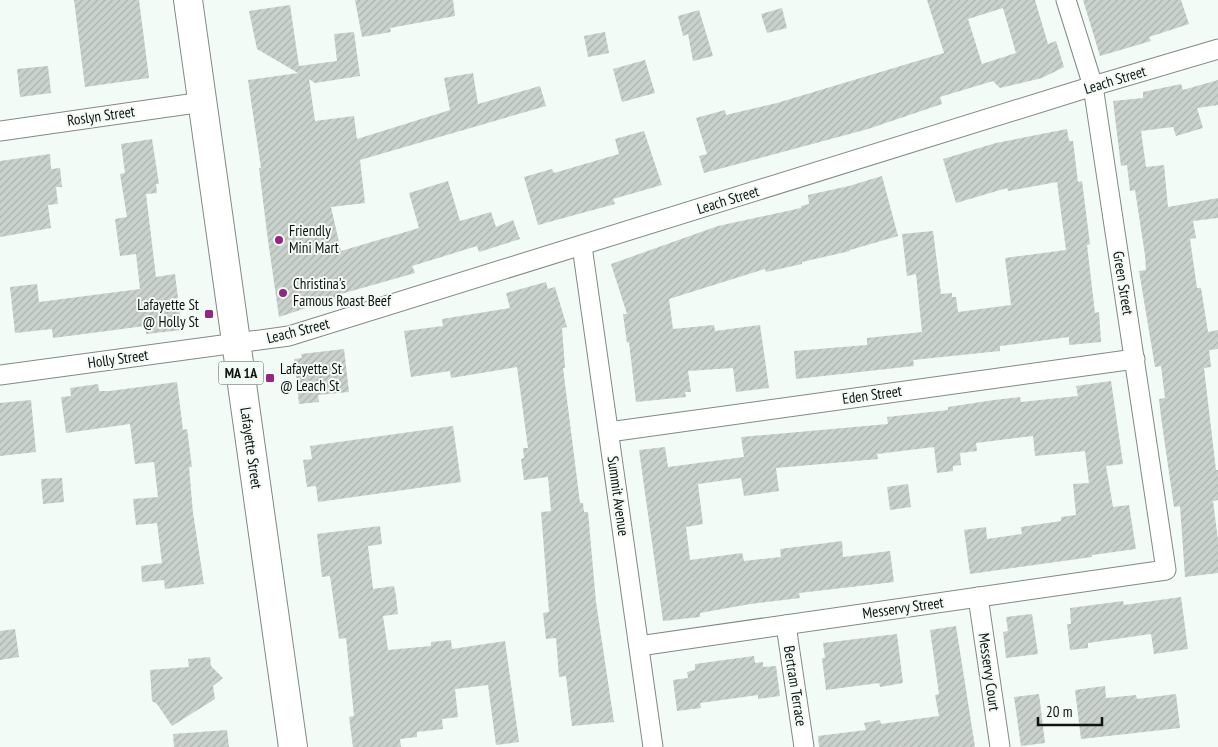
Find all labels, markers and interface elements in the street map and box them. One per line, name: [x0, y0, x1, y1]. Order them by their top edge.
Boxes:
street label: Leach Street: [1082, 61, 1148, 98]
street label: Roslyn Street: [66, 101, 136, 130]
street label: Leach Street: [695, 181, 761, 218]
place label: Friendly Mini Mart: [289, 221, 339, 257]
marker: Friendly Mini Mart: [273, 234, 285, 246]
street label: Green Street: [1109, 250, 1138, 316]
place label: Christina's Famous Roast Beef: [293, 274, 392, 310]
marker: Christina's Famous Roast Beef: [277, 287, 289, 299]
place label: Lafayette St @ Holly St: [137, 295, 199, 331]
marker: Lafayette St @ Holly St: [203, 308, 215, 320]
street label: Leach Street: [265, 314, 331, 347]
street label: Holly Street: [86, 345, 149, 372]
place label: Lafayette St @ Leach St: [280, 359, 342, 395]
road number: MA 1A: [218, 362, 264, 384]
marker: Lafayette St @ Leach St: [264, 372, 276, 384]
street label: Eden Street: [841, 381, 903, 408]
street label: Lafayette Street: [236, 406, 267, 490]
street label: Summit Avenue: [603, 455, 634, 537]
street label: Messervy Street: [861, 592, 945, 623]
street label: Messervy Court: [975, 632, 1004, 712]
street label: Bertram Terrace: [780, 644, 811, 728]
scale bar: [1038, 694, 1102, 726]
text: 20 m: [1046, 702, 1072, 721]

